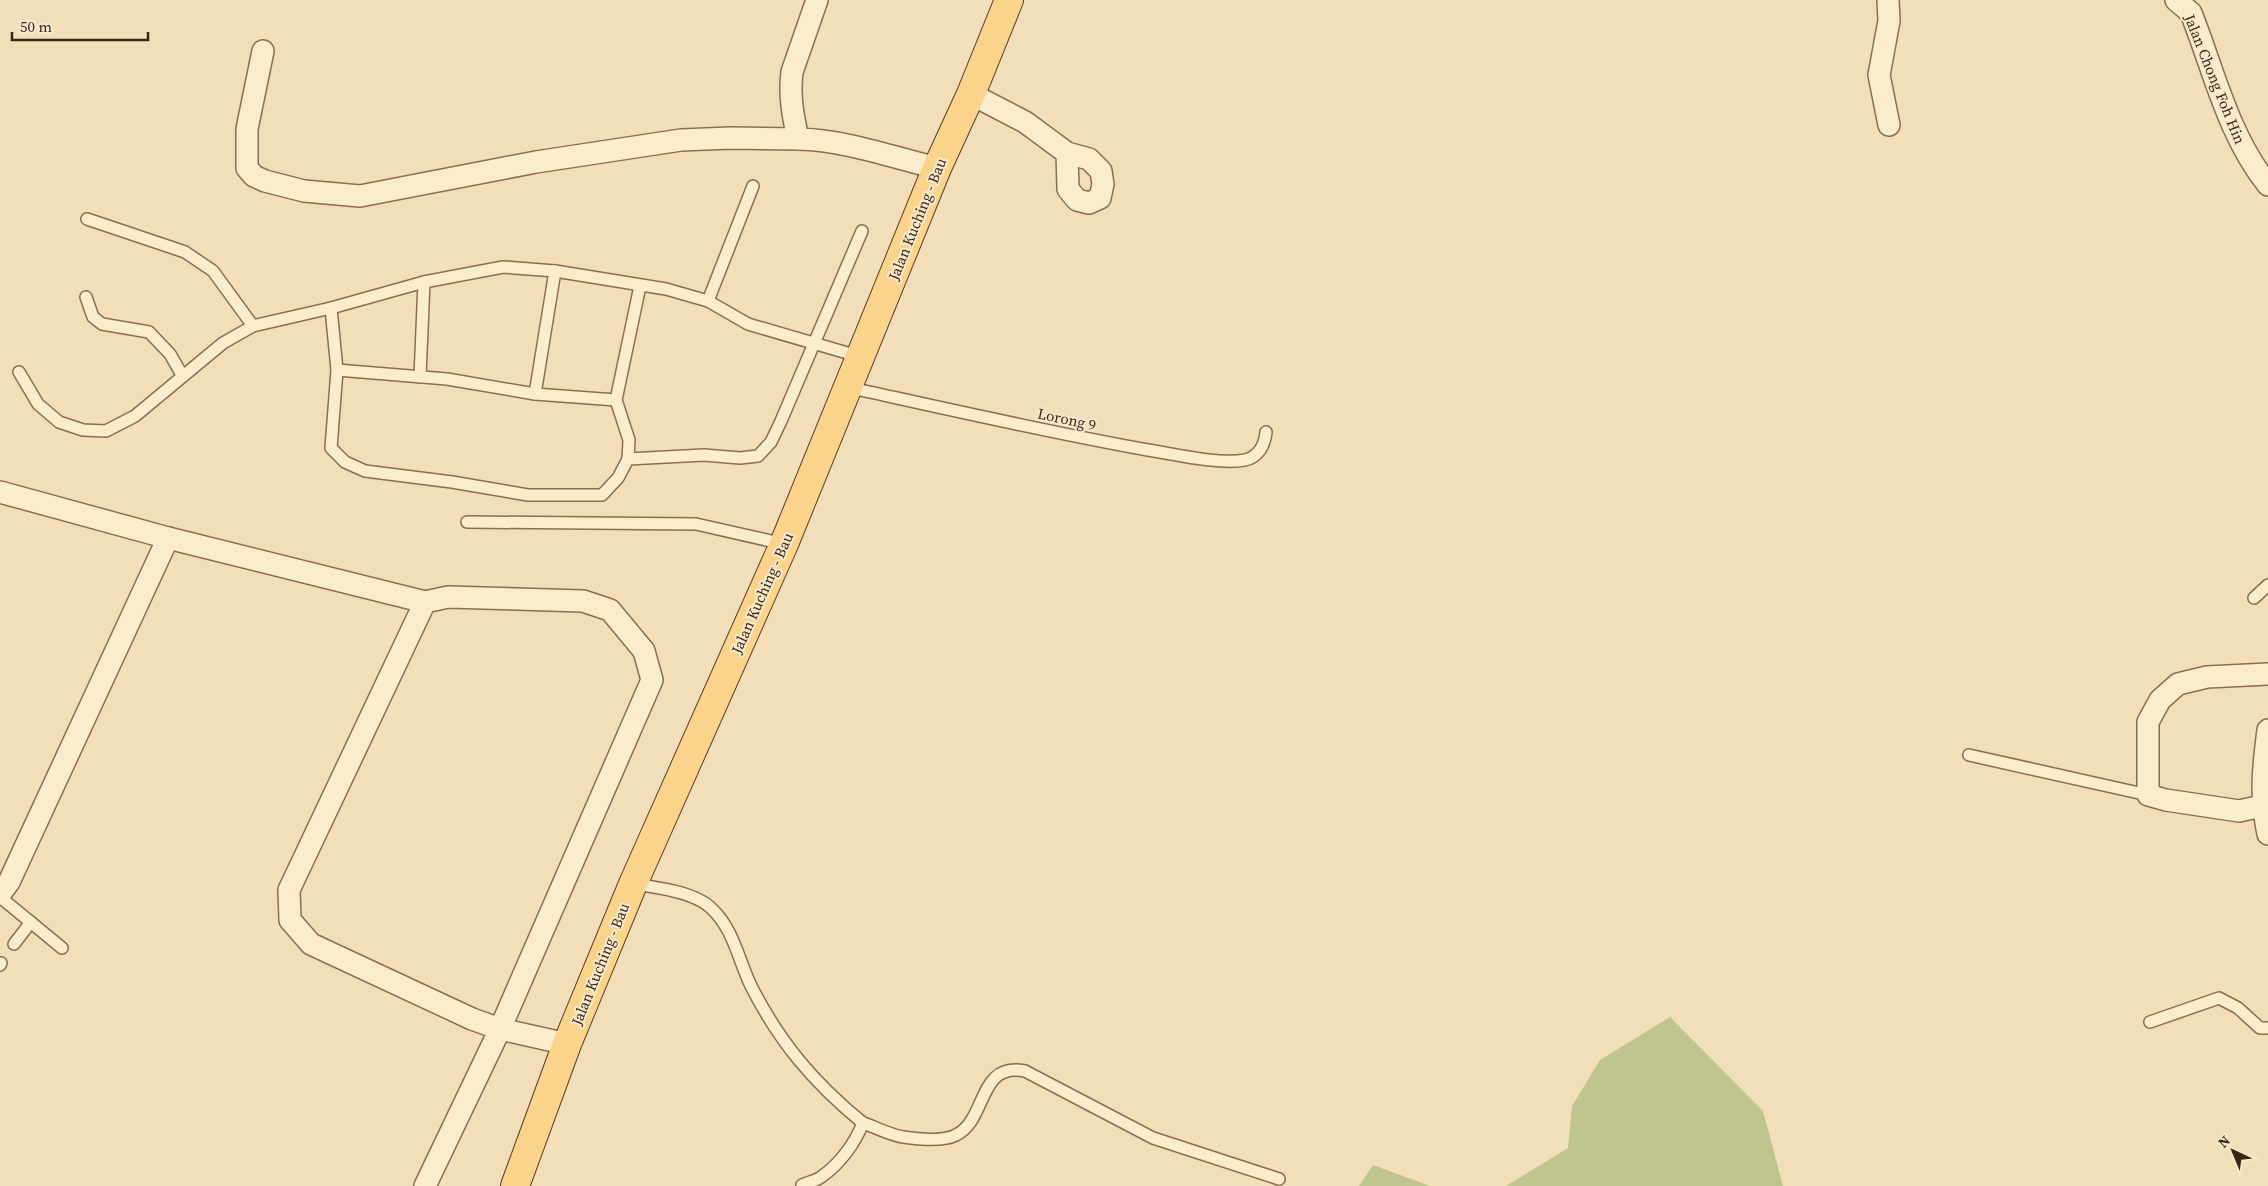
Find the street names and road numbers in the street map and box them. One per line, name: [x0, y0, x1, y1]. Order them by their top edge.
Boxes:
street label: Jalan Chong Foh Hin: [2179, 10, 2251, 147]
street label: Jalan Kuching - Bau: [882, 154, 951, 284]
street label: Lorong 9: [1036, 403, 1098, 435]
street label: Jalan Kuching - Bau: [725, 529, 798, 658]
street label: Jalan Kuching - Bau: [565, 899, 634, 1029]

